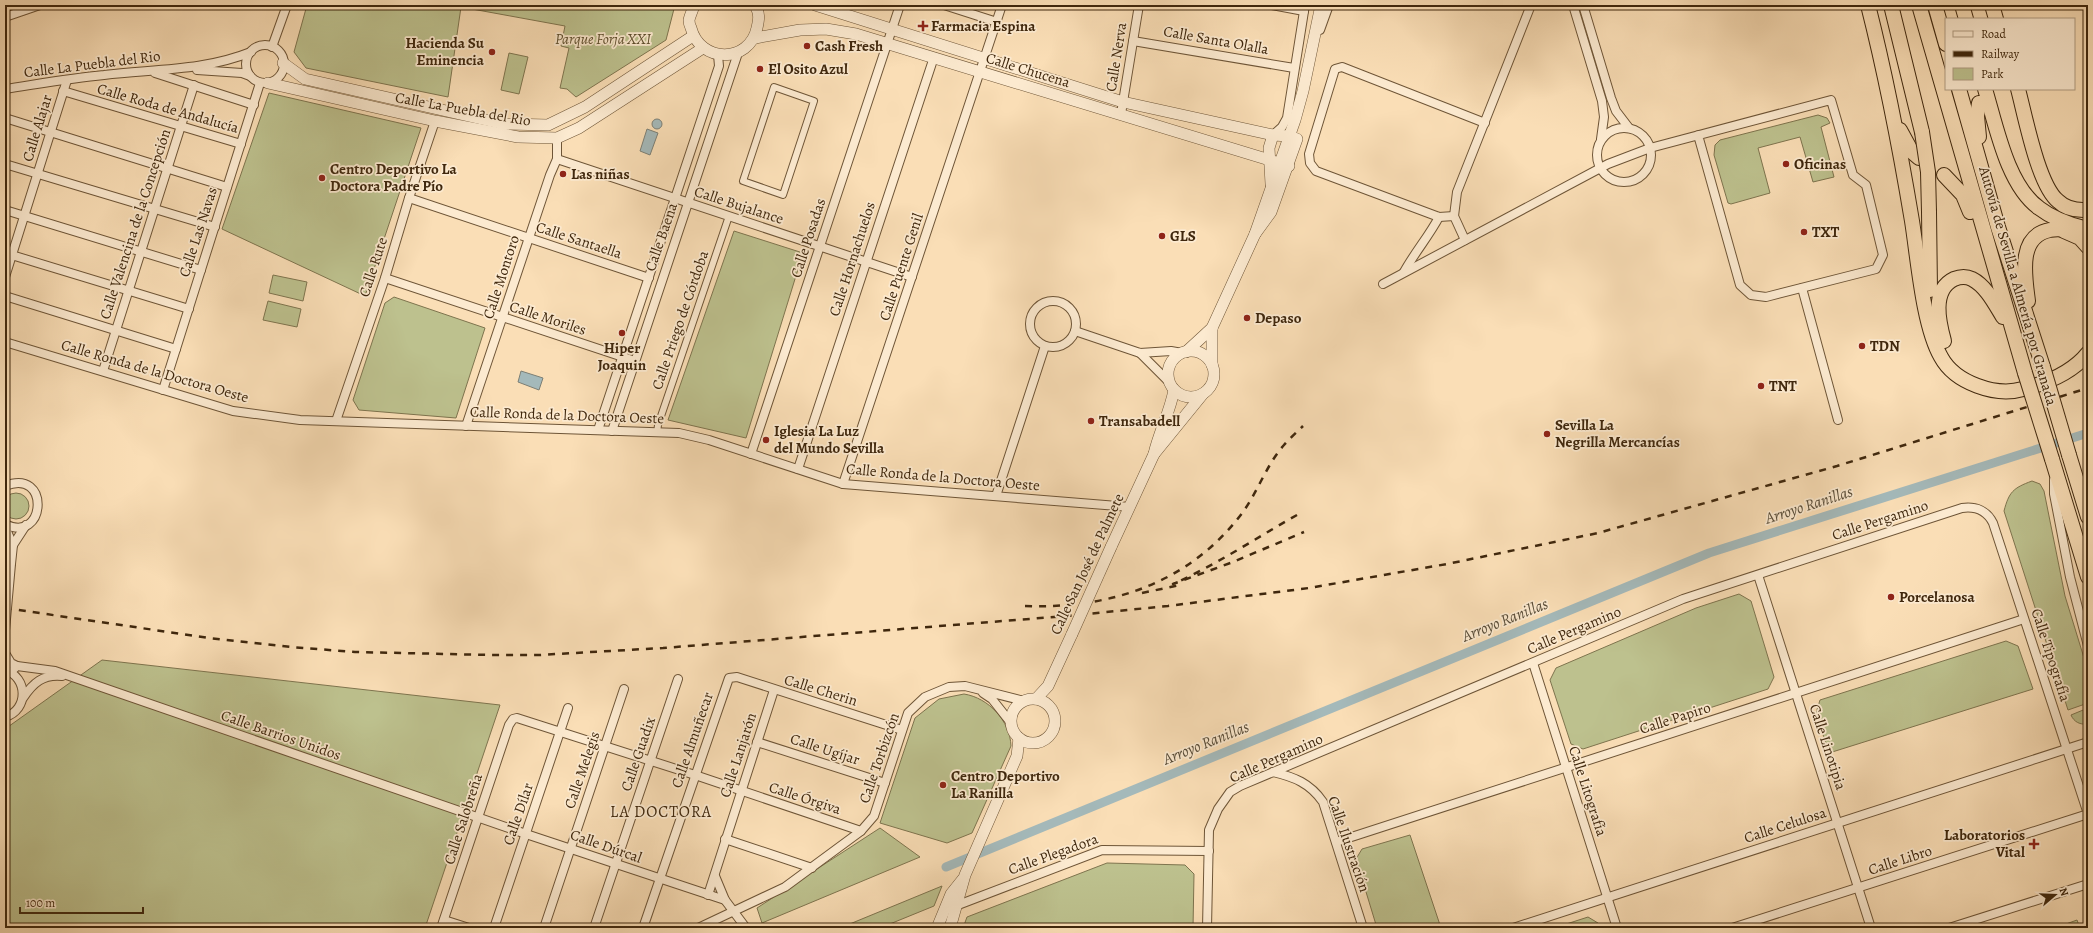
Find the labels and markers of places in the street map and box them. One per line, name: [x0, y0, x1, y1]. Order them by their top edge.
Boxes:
place label: Farmacia Espina: [931, 16, 1036, 36]
marker: Farmacia Espina: [918, 21, 928, 31]
place label: Hacienda Su Eminencia: [405, 33, 485, 70]
place label: Cash Fresh: [815, 36, 883, 56]
marker: Cash Fresh: [802, 41, 812, 51]
marker: Hacienda Su Eminencia: [487, 47, 497, 57]
place label: El Osito Azul: [768, 59, 848, 79]
marker: El Osito Azul: [755, 64, 765, 74]
place label: Oficinas: [1794, 154, 1846, 174]
place label: Centro Deportivo La Doctora Padre Pío: [330, 159, 457, 196]
marker: Oficinas: [1781, 159, 1791, 169]
place label: Las niñas: [571, 164, 630, 184]
marker: Las niñas: [558, 169, 568, 179]
marker: Centro Deportivo La Doctora Padre Pío: [317, 173, 327, 183]
place label: TXT: [1812, 222, 1840, 242]
place label: GLS: [1170, 226, 1196, 246]
marker: TXT: [1799, 227, 1809, 237]
marker: GLS: [1157, 231, 1167, 241]
place label: Depaso: [1255, 308, 1302, 328]
marker: Depaso: [1242, 313, 1252, 323]
marker: Hiper Joaquin: [617, 328, 627, 338]
place label: TDN: [1870, 336, 1900, 356]
place label: Hiper Joaquin: [598, 338, 647, 375]
marker: TDN: [1857, 341, 1867, 351]
place label: TNT: [1769, 376, 1797, 396]
marker: TNT: [1756, 381, 1766, 391]
place label: Transabadell: [1099, 411, 1180, 431]
place label: Sevilla La Negrilla Mercancías: [1555, 415, 1680, 452]
marker: Transabadell: [1086, 416, 1096, 426]
place label: Iglesia La Luz del Mundo Sevilla: [774, 421, 885, 458]
marker: Sevilla La Negrilla Mercancías: [1542, 429, 1552, 439]
marker: Iglesia La Luz del Mundo Sevilla: [761, 435, 771, 445]
place label: Porcelanosa: [1899, 587, 1975, 607]
marker: Porcelanosa: [1886, 592, 1896, 602]
place label: Centro Deportivo La Ranilla: [951, 766, 1060, 803]
marker: Centro Deportivo La Ranilla: [938, 780, 948, 790]
place label: Laboratorios Vital: [1944, 825, 2025, 862]
marker: Laboratorios Vital: [2028, 838, 2040, 850]

